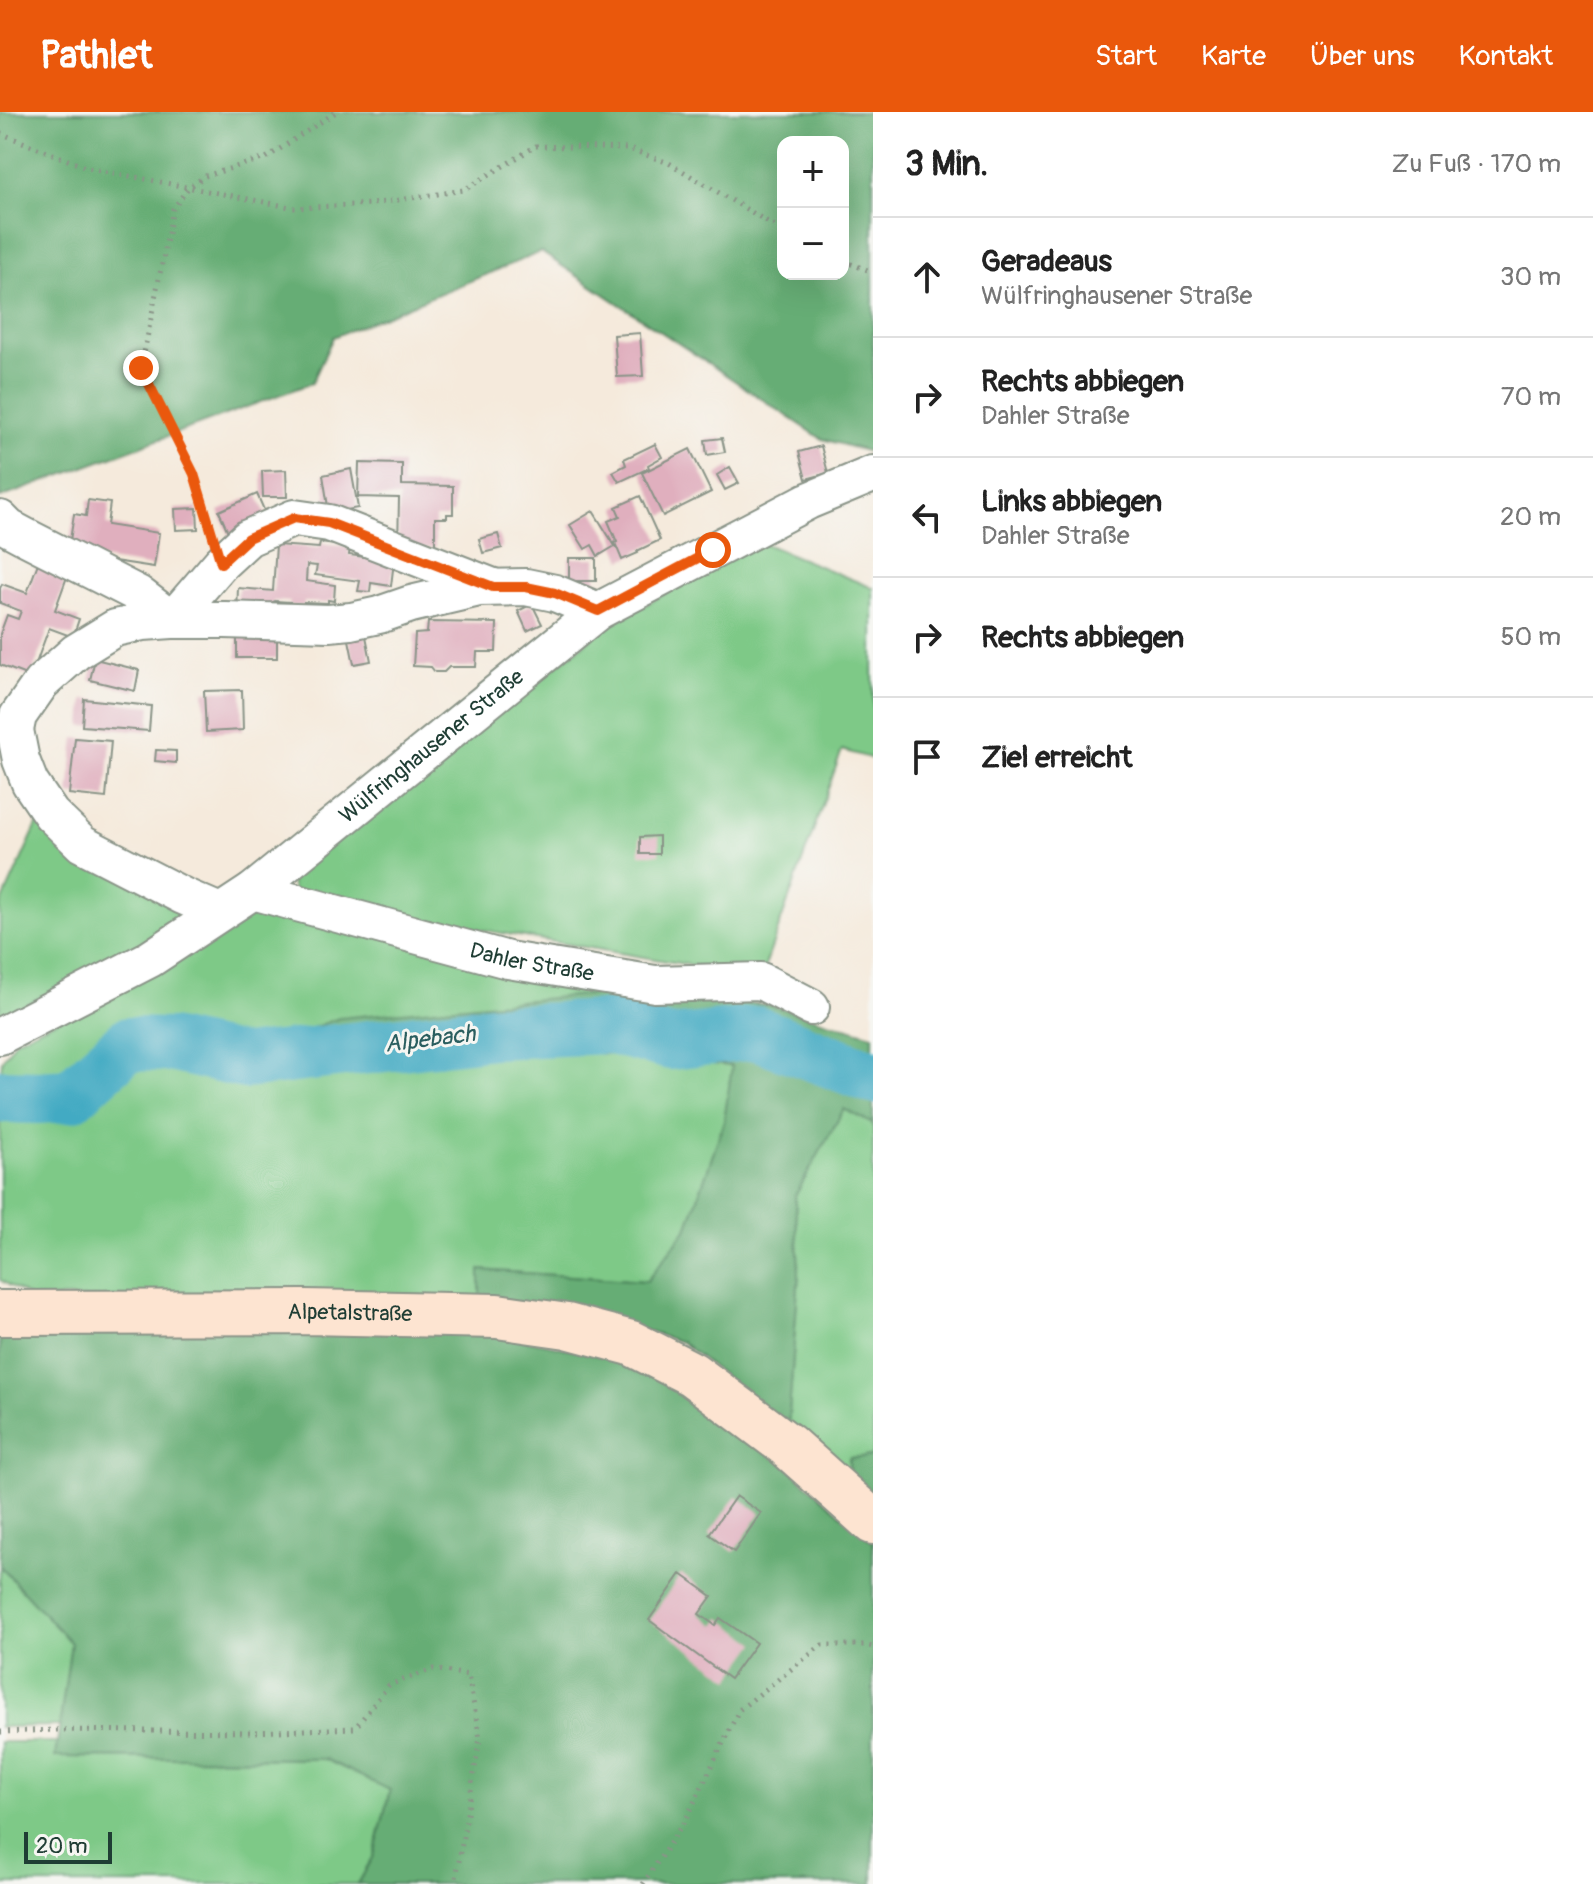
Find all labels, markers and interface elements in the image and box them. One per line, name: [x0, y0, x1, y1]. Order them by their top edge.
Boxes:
text: Pathlet: [40, 32, 152, 80]
text: Start: [1095, 39, 1157, 74]
text: Karte: [1201, 39, 1266, 74]
text: Über uns: [1310, 39, 1415, 74]
text: Kontakt: [1459, 39, 1553, 74]
map controls: [777, 136, 849, 280]
button: +: [777, 136, 849, 208]
text: 3 Min.: [905, 143, 988, 186]
text: Zu Fuß · 170 m: [1392, 148, 1561, 180]
button: −: [777, 208, 849, 280]
text: Geradeaus: [981, 243, 1112, 280]
icon: ahead: [905, 255, 949, 299]
text: 30 m: [1500, 261, 1561, 293]
text: Wülfringhausener Straße: [981, 280, 1252, 312]
route end: [123, 350, 159, 386]
text: Rechts abbiegen: [981, 363, 1184, 400]
icon: right: [905, 375, 949, 419]
text: 70 m: [1501, 381, 1561, 413]
text: Dahler Straße: [981, 400, 1130, 432]
text: Links abbiegen: [981, 483, 1162, 520]
icon: left: [905, 495, 949, 539]
text: 20 m: [1500, 501, 1561, 533]
text: Dahler Straße: [981, 520, 1130, 552]
route start: [695, 532, 731, 568]
icon: right: [905, 615, 949, 659]
text: Rechts abbiegen: [981, 619, 1184, 656]
text: 50 m: [1500, 621, 1561, 653]
street label: Wülfringhausener Straße: [334, 663, 530, 829]
icon: arrive: [905, 735, 949, 779]
text: Ziel erreicht: [981, 739, 1132, 776]
street label: Dahler Straße: [467, 936, 596, 988]
water label: Alpebach: [383, 1019, 479, 1059]
street label: Alpetalstraße: [288, 1298, 413, 1328]
scale bar: [24, 1828, 112, 1864]
text: 20 m: [36, 1832, 88, 1860]

